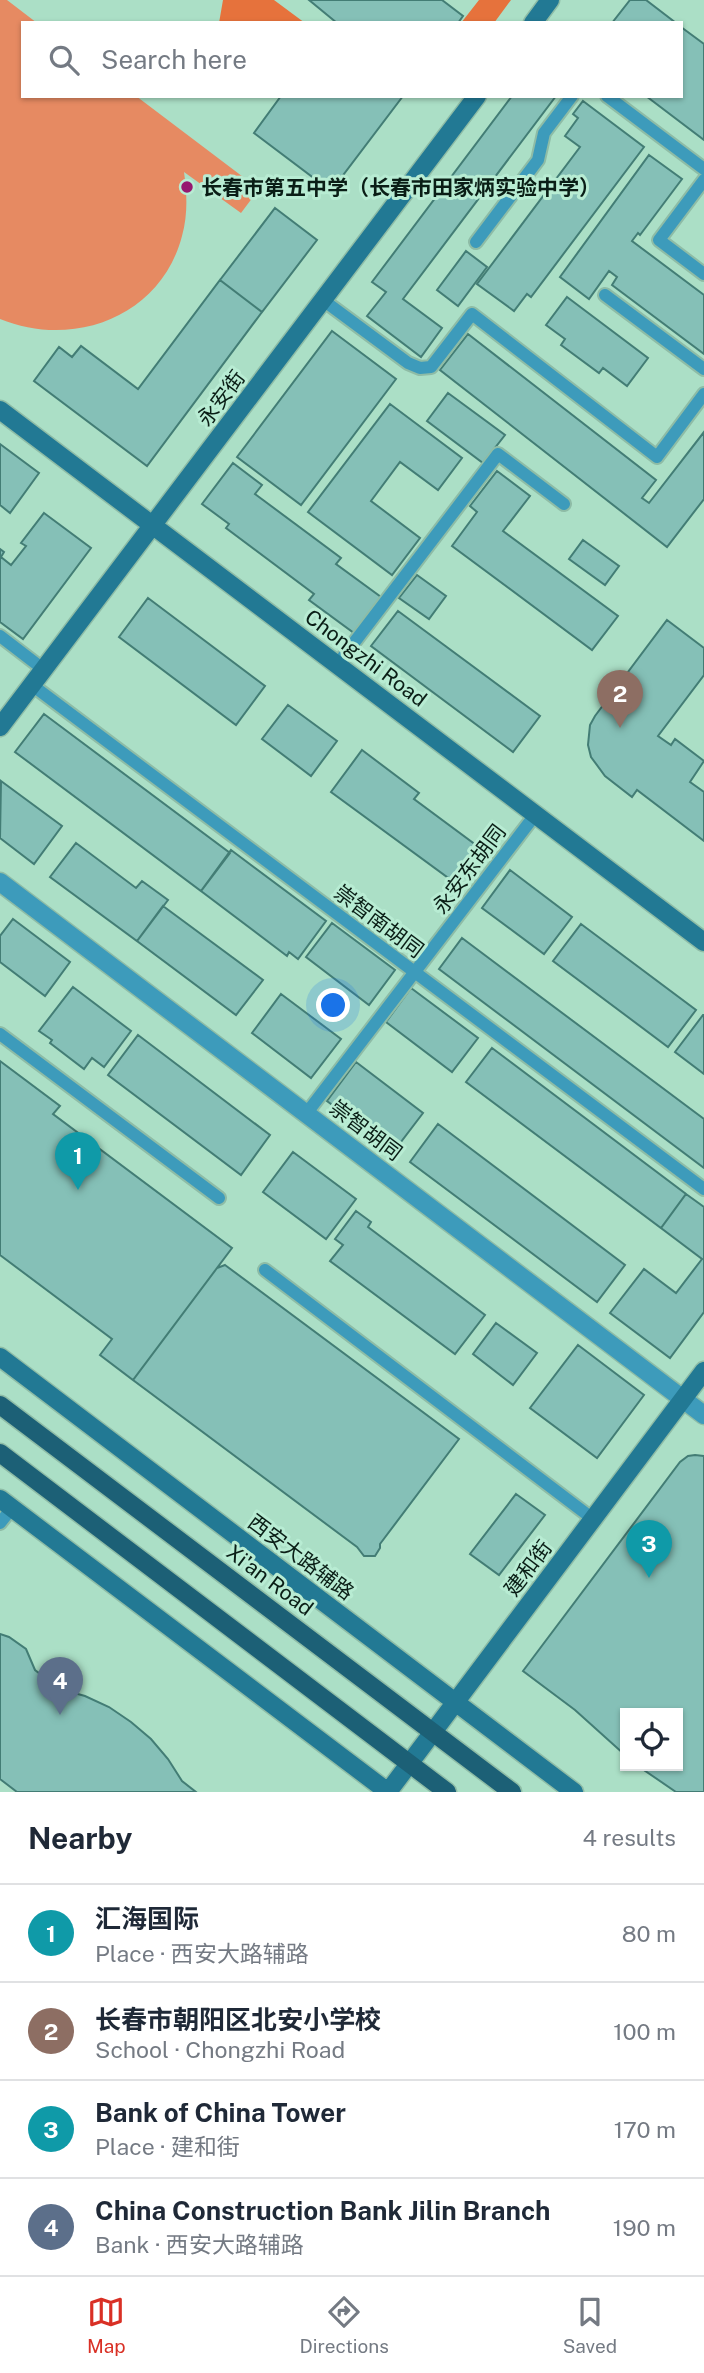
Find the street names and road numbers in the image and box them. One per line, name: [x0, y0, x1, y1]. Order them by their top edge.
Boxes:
street label: 永安街: [192, 365, 250, 431]
street label: Chongzhi Road: [300, 604, 432, 712]
street label: 永安东胡同: [427, 820, 511, 918]
street label: 崇智南胡同: [330, 879, 428, 963]
street label: 崇智胡同: [325, 1095, 407, 1165]
street label: 西安大路辅路: [243, 1509, 359, 1605]
street label: 建和街: [499, 1535, 557, 1601]
street label: Xi'an Road: [222, 1539, 318, 1621]

